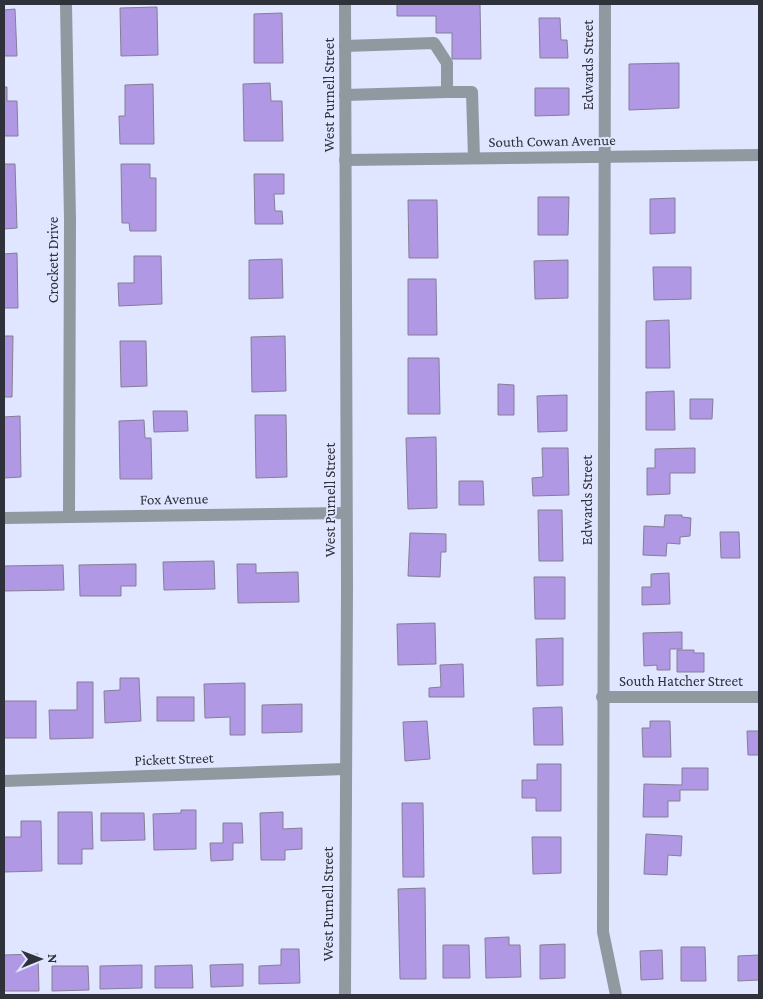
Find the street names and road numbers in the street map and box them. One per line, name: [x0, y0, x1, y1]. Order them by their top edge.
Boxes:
street label: Edwards Street: [580, 19, 596, 110]
street label: West Purnell Street: [321, 37, 337, 152]
street label: South Cowan Avenue: [488, 132, 616, 150]
street label: Crockett Drive: [45, 216, 61, 303]
street label: West Purnell Street: [322, 442, 338, 557]
street label: Edwards Street: [579, 454, 595, 545]
street label: Fox Avenue: [140, 490, 209, 508]
street label: South Hatcher Street: [619, 673, 744, 689]
street label: Pickett Street: [134, 750, 215, 768]
street label: West Purnell Street: [320, 846, 336, 961]

